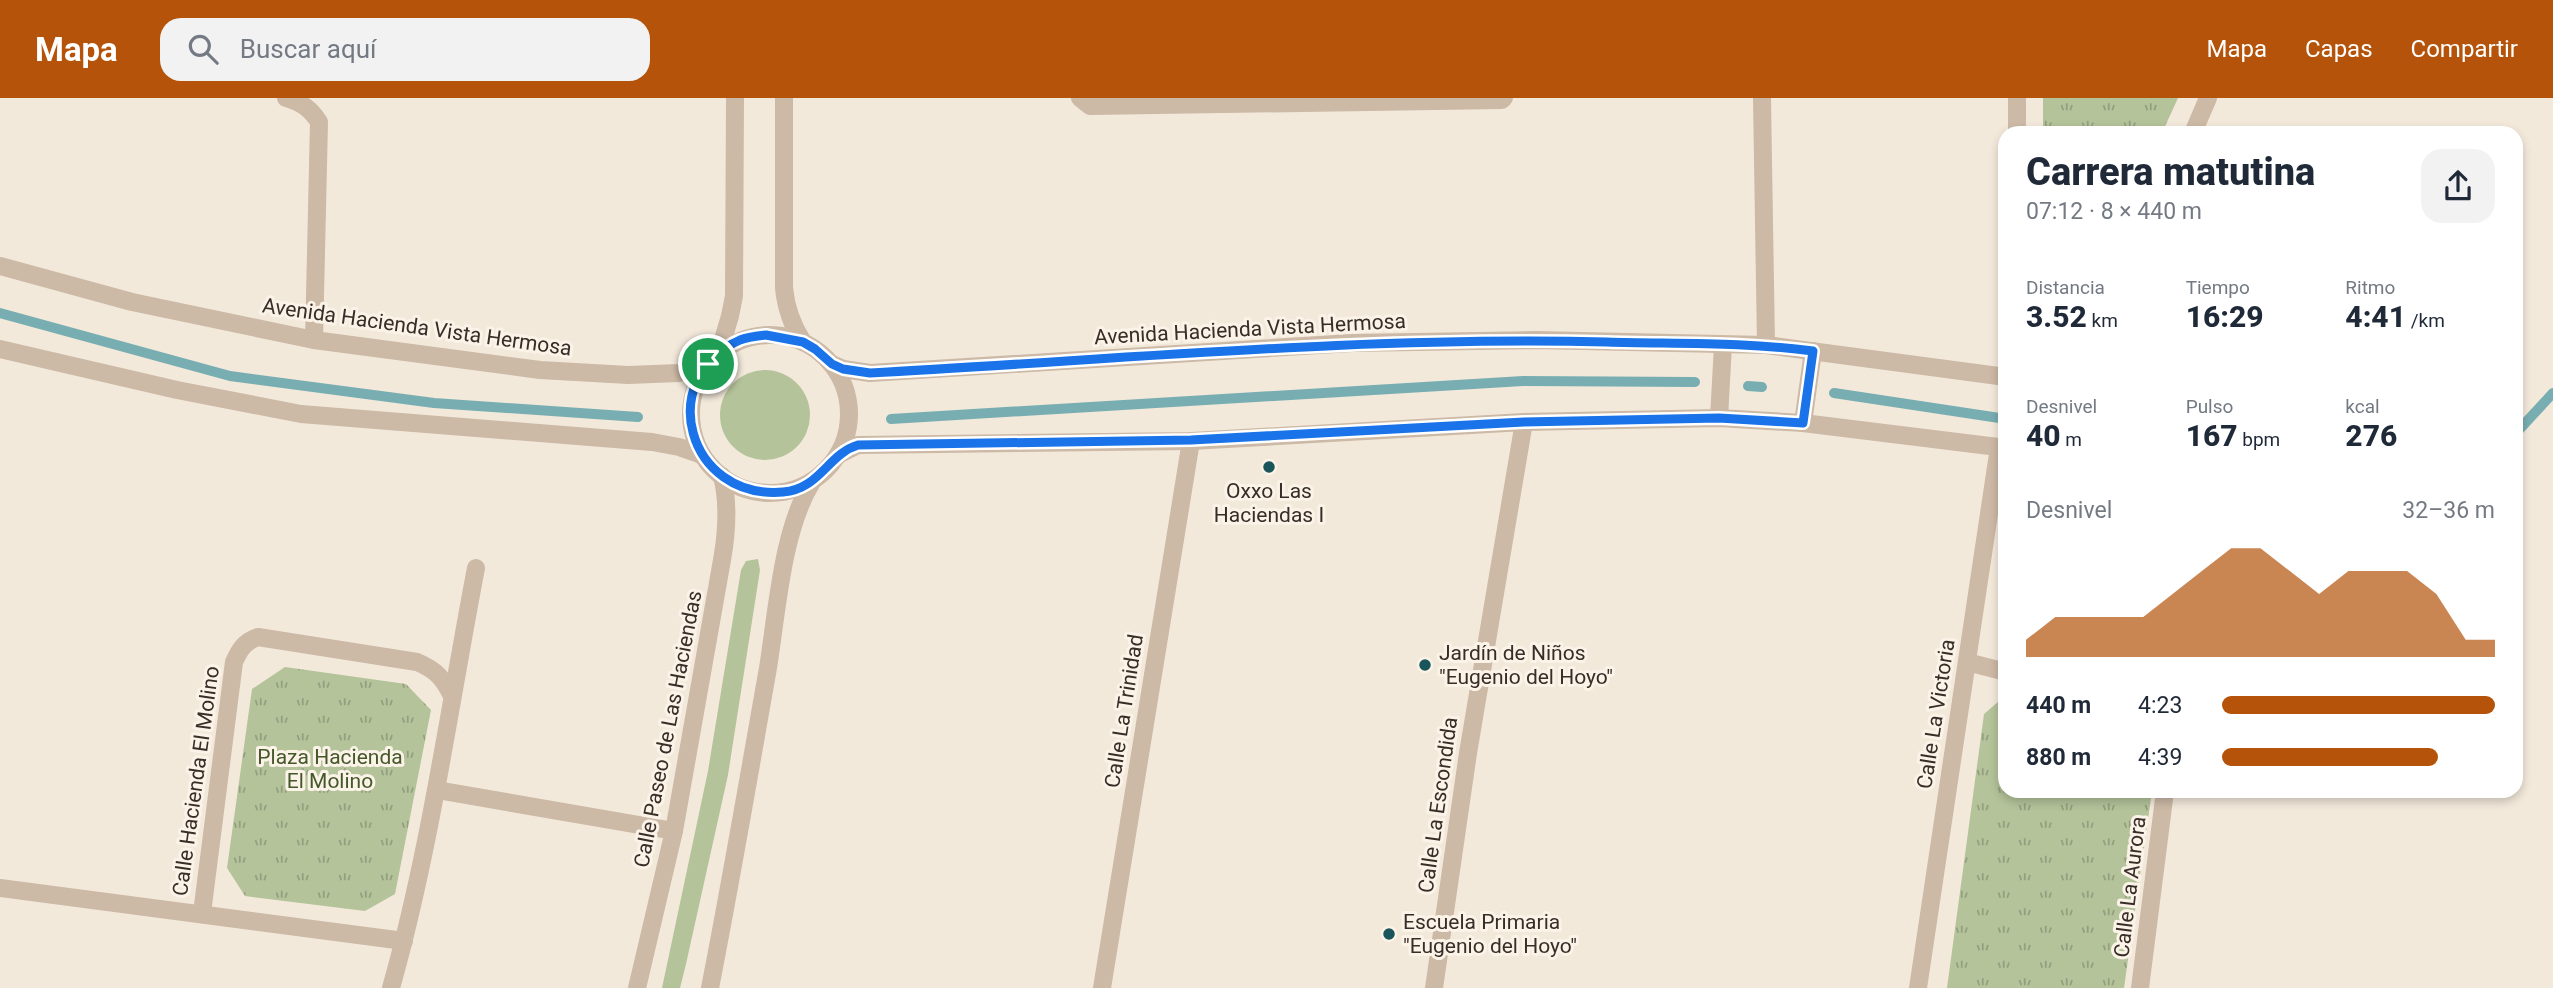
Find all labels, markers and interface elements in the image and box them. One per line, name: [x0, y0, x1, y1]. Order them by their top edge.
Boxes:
search box: [160, 18, 650, 81]
text: Mapa: [35, 30, 118, 69]
icon: search: [184, 30, 222, 68]
text: Buscar aquí: [240, 34, 376, 64]
text: Mapa: [2206, 35, 2267, 63]
text: Capas: [2305, 35, 2373, 63]
text: Compartir: [2411, 35, 2518, 63]
button: share: [2421, 149, 2495, 223]
text: Carrera matutina: [2026, 150, 2315, 194]
text: 07:12 · 8 × 440 m: [2026, 198, 2202, 225]
text: Distancia: [2026, 276, 2105, 299]
text: Tiempo: [2186, 276, 2250, 299]
text: Ritmo: [2345, 276, 2395, 299]
street label: Avenida Hacienda Vista Hermosa: [261, 293, 573, 361]
text: 3.52: [2026, 299, 2087, 334]
text: 16:29: [2186, 299, 2264, 334]
text: 4:41: [2345, 299, 2406, 334]
street label: Avenida Hacienda Vista Hermosa: [1094, 309, 1406, 349]
text: km: [2087, 309, 2118, 332]
text: /km: [2406, 309, 2445, 332]
pin: [678, 334, 738, 394]
icon: arrive: [689, 345, 727, 383]
text: Desnivel: [2026, 395, 2097, 418]
text: Pulso: [2186, 395, 2233, 418]
text: kcal: [2345, 395, 2380, 418]
text: 40: [2026, 418, 2061, 453]
text: 167: [2186, 418, 2238, 453]
text: 276: [2345, 418, 2397, 453]
text: m: [2061, 428, 2082, 451]
text: bpm: [2238, 428, 2280, 451]
marker: Oxxo Las Haciendas I: [1261, 459, 1277, 475]
place label: Oxxo Las Haciendas I: [1214, 479, 1324, 527]
text: Desnivel: [2026, 497, 2112, 524]
text: 32–36 m: [2402, 497, 2495, 524]
street label: Calle Paseo de Las Haciendas: [629, 588, 707, 870]
street label: Calle La Trinidad: [1100, 633, 1148, 789]
street label: Calle La Victoria: [1912, 637, 1960, 791]
place label: Jardín de Niños "Eugenio del Hoyo": [1439, 641, 1613, 689]
marker: Jardín de Niños "Eugenio del Hoyo": [1417, 657, 1433, 673]
street label: Calle Hacienda El Molino: [168, 665, 224, 897]
text: 440 m: [2026, 692, 2091, 719]
text: 4:23: [2138, 692, 2182, 719]
street label: Calle La Escondida: [1414, 716, 1462, 894]
text: 880 m: [2026, 744, 2091, 771]
text: 4:39: [2138, 744, 2182, 771]
park label: Plaza Hacienda El Molino: [257, 745, 403, 793]
street label: Calle La Aurora: [2109, 815, 2151, 959]
place label: Escuela Primaria "Eugenio del Hoyo": [1403, 910, 1577, 958]
marker: Escuela Primaria "Eugenio del Hoyo": [1381, 926, 1397, 942]

